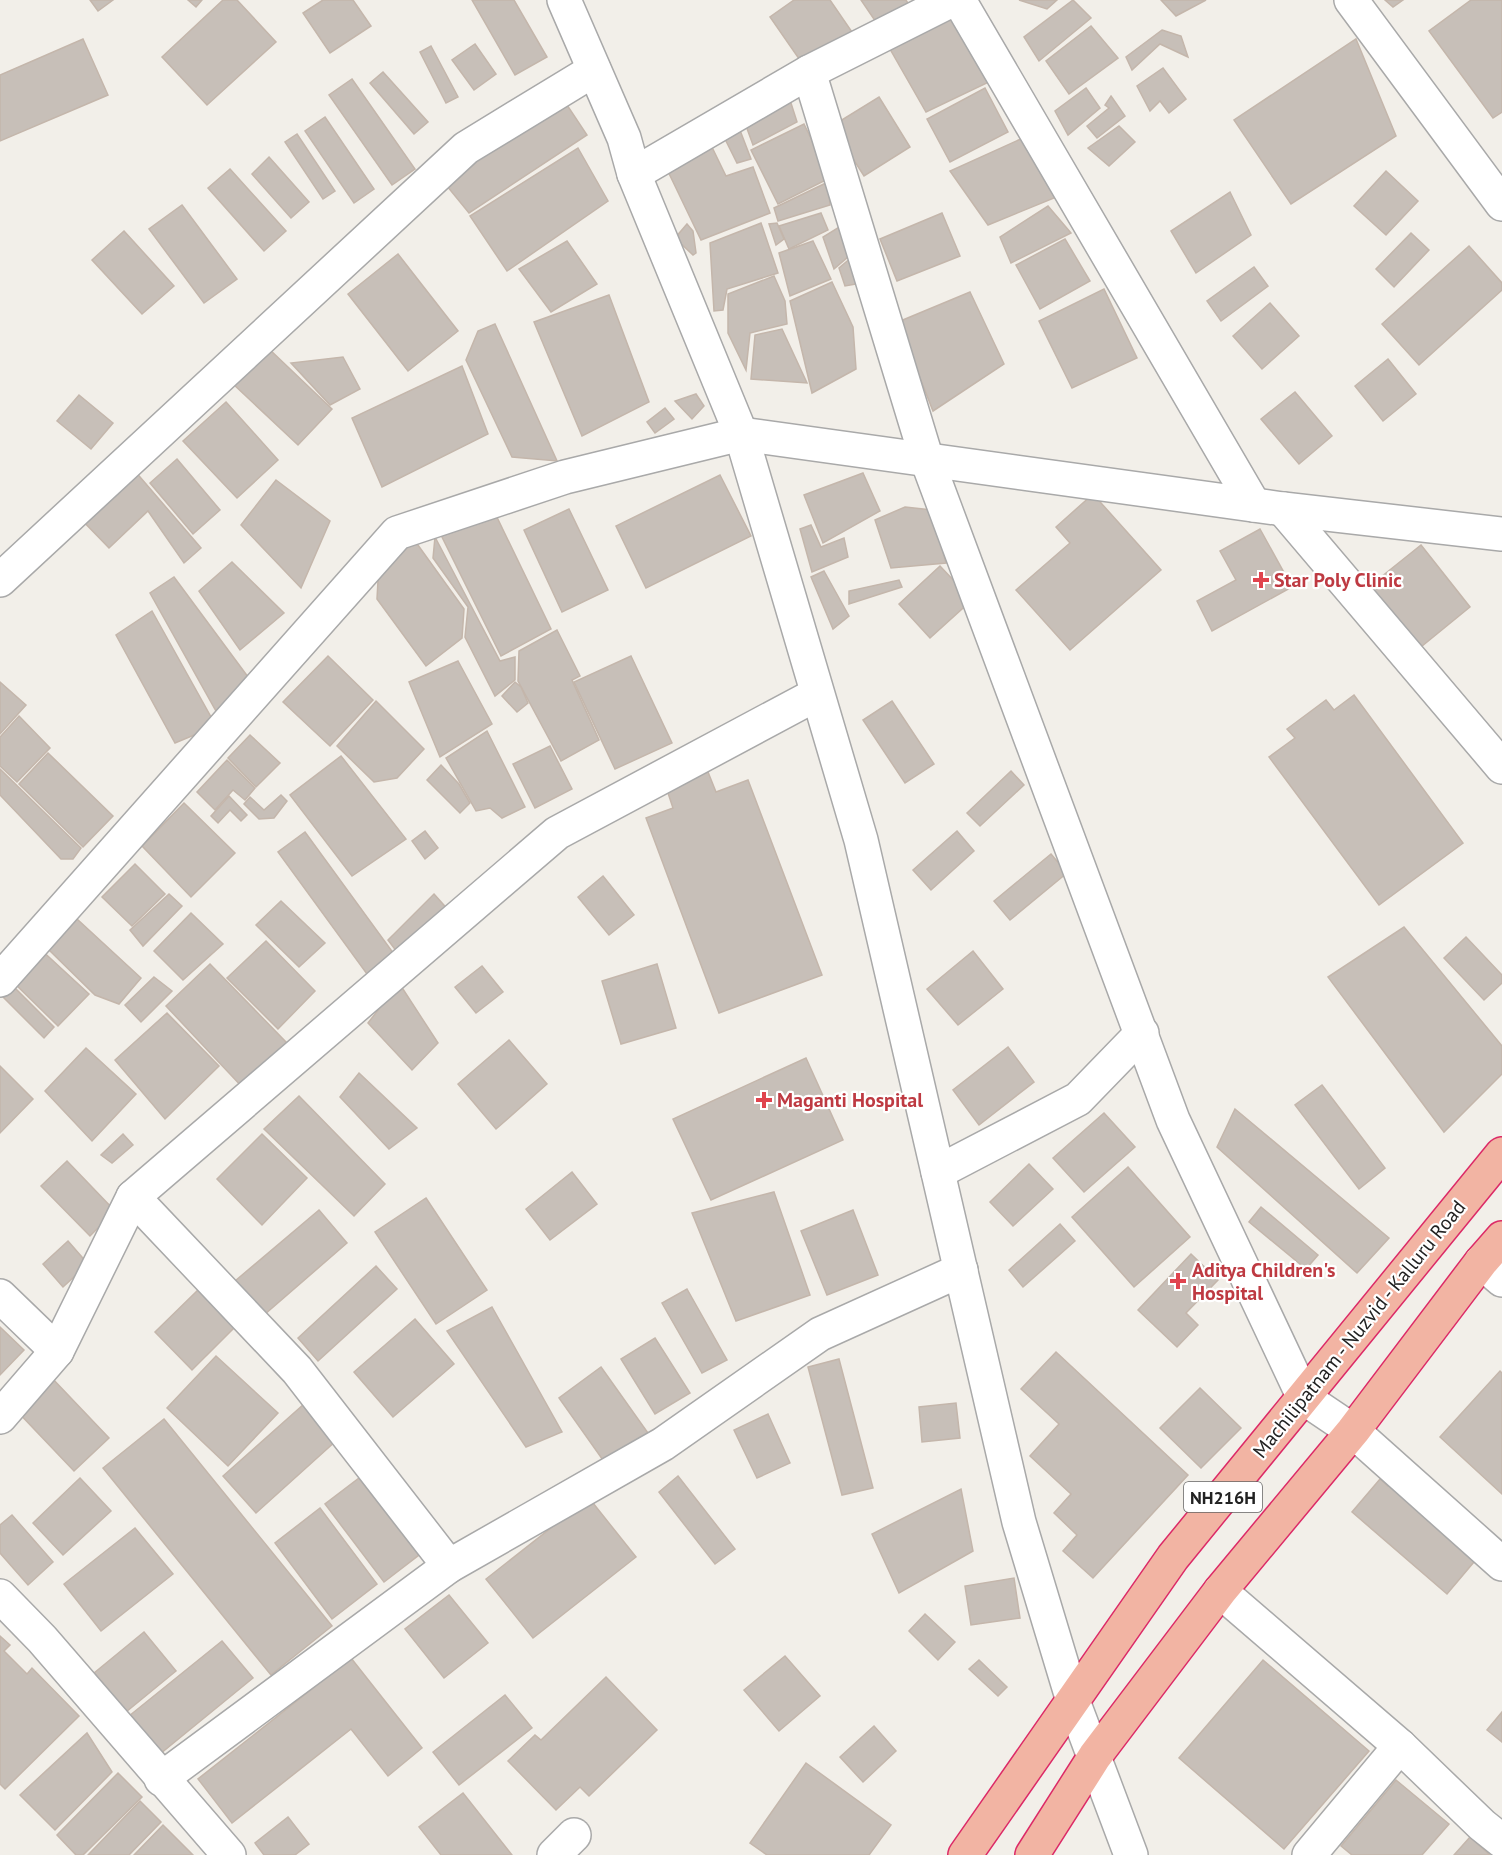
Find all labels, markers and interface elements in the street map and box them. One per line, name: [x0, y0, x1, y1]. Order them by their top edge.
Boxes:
place label: Star Poly Clinic: [1274, 567, 1402, 593]
marker: Star Poly Clinic: [1252, 571, 1270, 589]
place label: Maganti Hospital: [777, 1087, 923, 1113]
marker: Maganti Hospital: [755, 1091, 773, 1109]
street label: Machilipatnam - Nuzvid - Kalluru Road: [1247, 1195, 1471, 1463]
place label: Aditya Children's Hospital: [1192, 1257, 1335, 1306]
marker: Aditya Children's Hospital: [1169, 1272, 1187, 1290]
road number: NH216H: [1184, 1482, 1262, 1512]

